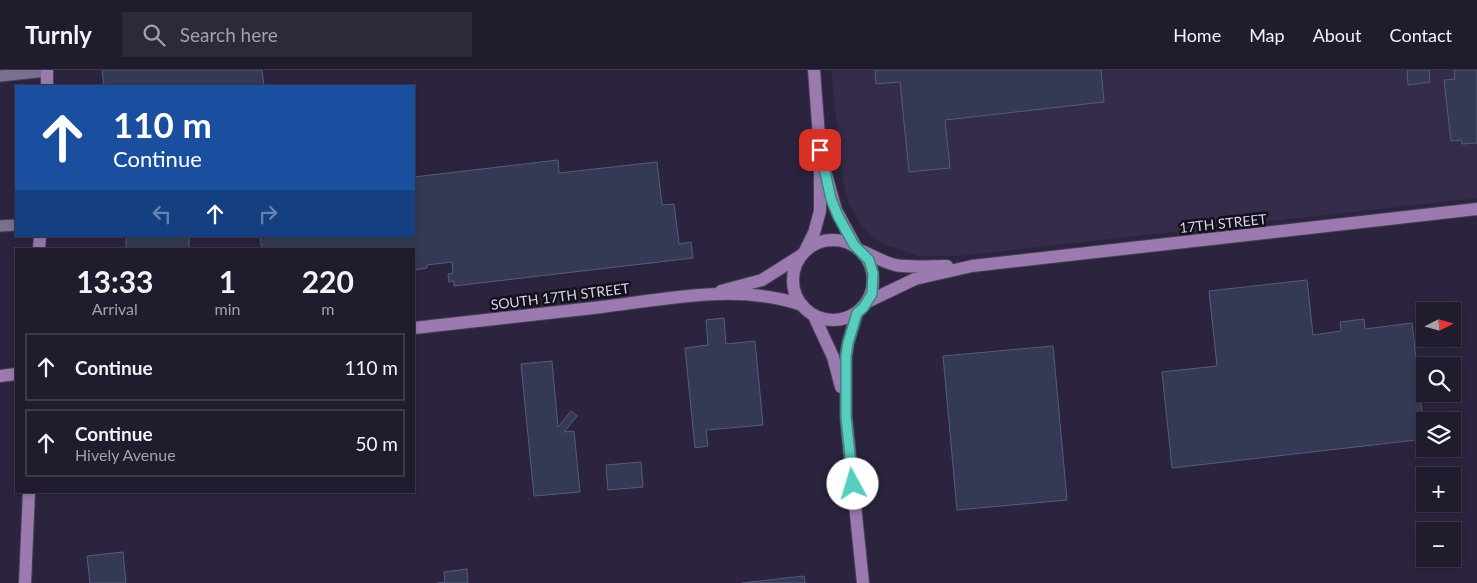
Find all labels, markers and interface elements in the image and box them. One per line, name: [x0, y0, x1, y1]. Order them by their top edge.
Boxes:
search box: [122, 12, 472, 57]
text: Turnly: [25, 20, 92, 49]
icon: search: [140, 21, 168, 49]
text: Search here: [180, 23, 278, 46]
text: Home: [1173, 24, 1221, 46]
text: Map: [1249, 24, 1285, 46]
text: About: [1313, 24, 1362, 46]
text: Contact: [1390, 24, 1452, 46]
text: 110 m: [113, 103, 212, 145]
icon: ahead: [30, 105, 95, 170]
pin: [799, 129, 841, 171]
icon: arrive: [806, 136, 834, 164]
text: Continue: [113, 145, 202, 172]
icon: left: [148, 200, 176, 228]
icon: ahead: [201, 200, 229, 228]
icon: right: [254, 200, 282, 228]
street label: 17TH STREET: [1178, 210, 1268, 236]
text: 13:33: [76, 263, 153, 299]
text: 1: [219, 263, 236, 299]
text: 220: [302, 263, 354, 299]
street label: SOUTH 17TH STREET: [490, 279, 631, 313]
text: Arrival: [92, 299, 138, 318]
text: min: [215, 299, 241, 318]
text: m: [321, 299, 334, 318]
north arrow: [1416, 302, 1461, 348]
map controls: [1416, 302, 1461, 567]
icon: ahead: [32, 353, 60, 381]
text: Continue: [75, 356, 153, 379]
text: 110 m: [344, 356, 398, 379]
button: search: [1416, 357, 1461, 402]
button: layers: [1416, 412, 1461, 457]
text: Continue: [75, 422, 153, 445]
icon: ahead: [32, 429, 60, 457]
text: 50 m: [355, 432, 398, 455]
text: Hively Avenue: [75, 445, 176, 464]
position arrow: [826, 457, 878, 509]
button: +: [1416, 467, 1461, 512]
button: −: [1416, 522, 1461, 567]

